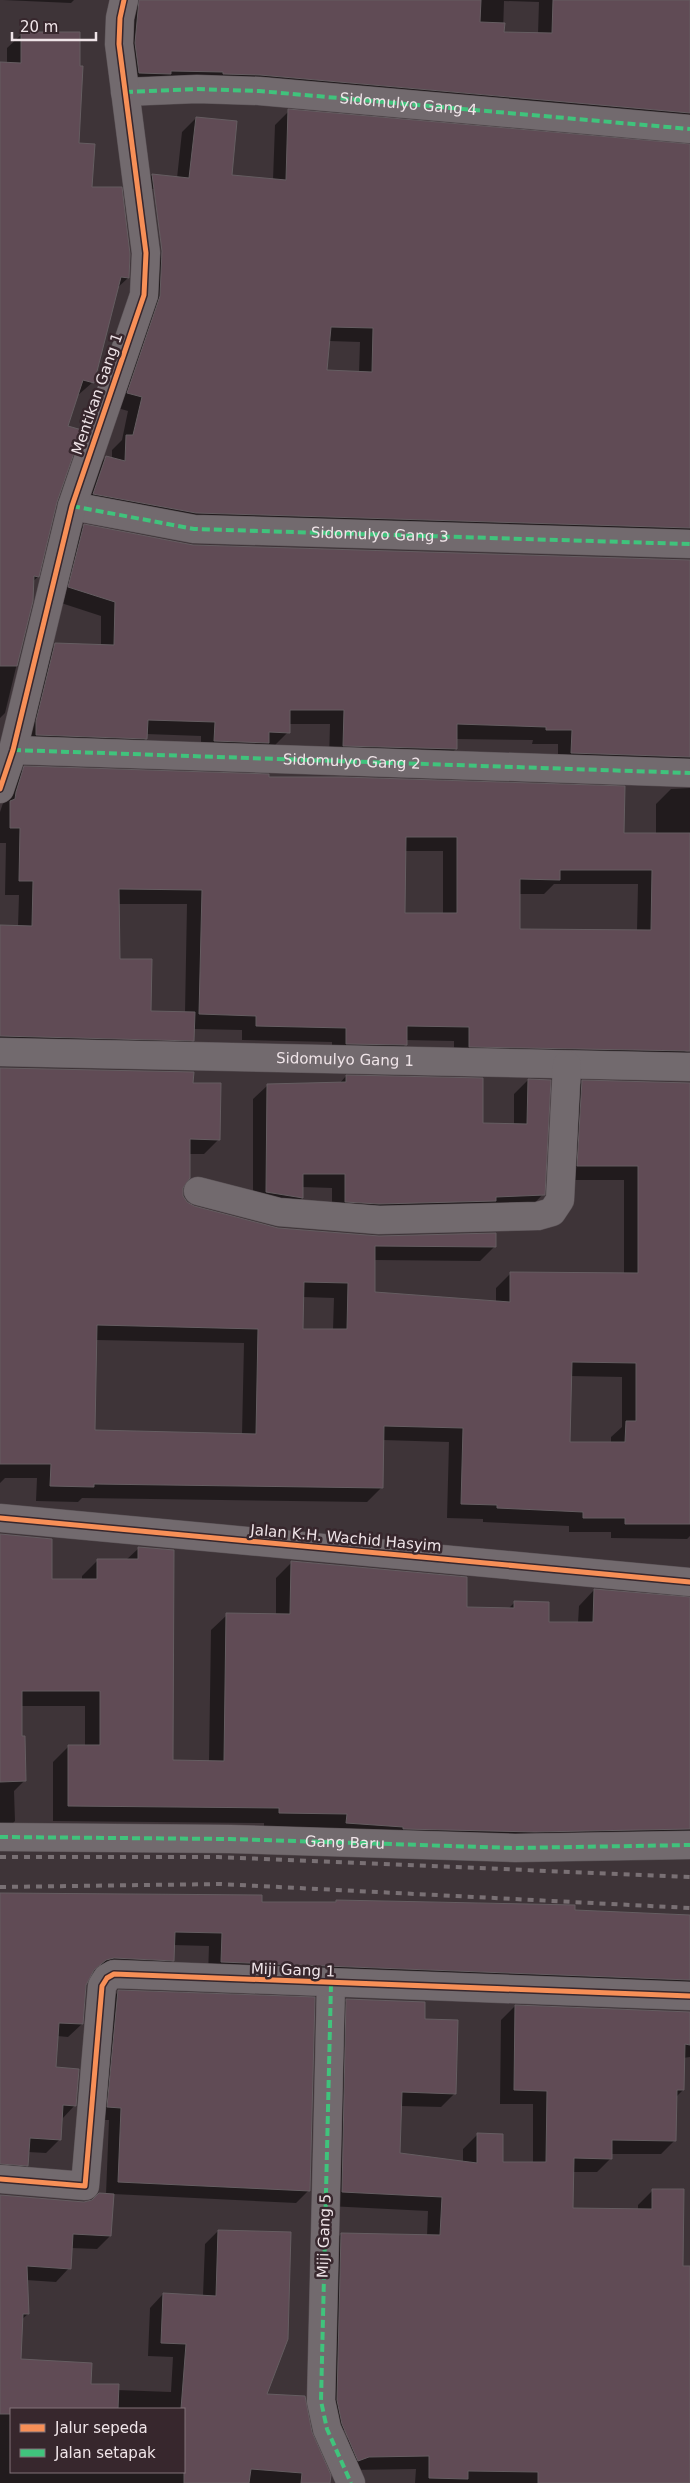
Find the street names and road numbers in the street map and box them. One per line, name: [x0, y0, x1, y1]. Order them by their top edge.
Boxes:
street label: Sidomulyo Gang 4: [339, 89, 478, 119]
street label: Mentikan Gang 1: [68, 331, 126, 457]
street label: Sidomulyo Gang 3: [311, 524, 449, 546]
street label: Sidomulyo Gang 2: [283, 750, 421, 773]
street label: Sidomulyo Gang 1: [276, 1049, 414, 1070]
street label: Jalan K.H. Wachid Hasyim: [249, 1521, 442, 1555]
street label: Gang Baru: [305, 1832, 385, 1853]
street label: Miji Gang 1: [251, 1960, 335, 1980]
street label: Miji Gang 5: [314, 2194, 334, 2278]

